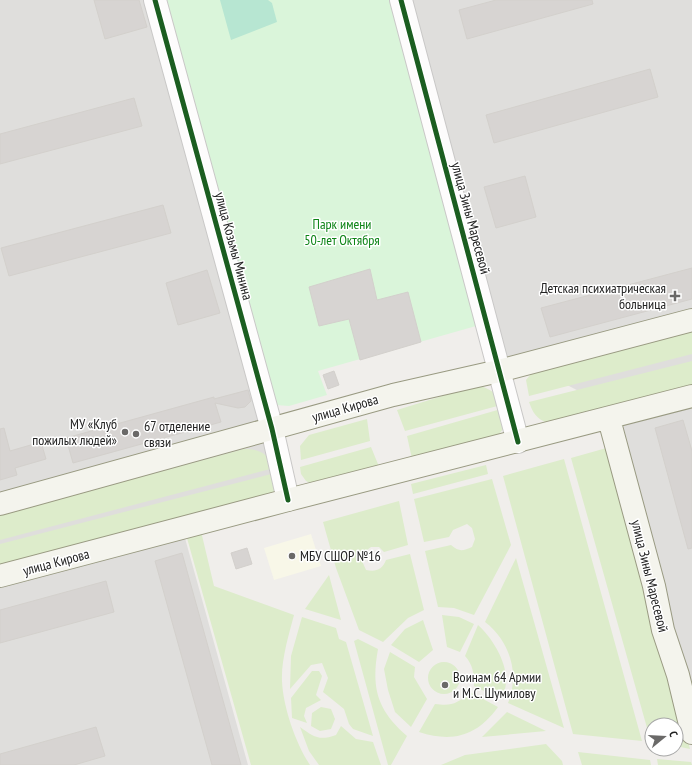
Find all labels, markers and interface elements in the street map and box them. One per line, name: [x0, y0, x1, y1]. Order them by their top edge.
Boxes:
street label: улица Зины Маресевой: [447, 160, 495, 276]
street label: улица Козьмы Минина: [211, 190, 257, 302]
park label: Парк имени 50-лет Октября: [304, 215, 380, 249]
place label: Детская психиатрическая больница: [540, 279, 666, 313]
marker: Детская психиатрическая больница: [669, 290, 681, 302]
street label: улица Кирова: [310, 390, 380, 426]
place label: МУ «Клуб пожилых людей»: [32, 415, 117, 449]
place label: 67 отделение связи: [144, 417, 210, 451]
marker: МУ «Клуб пожилых людей»: [120, 427, 130, 437]
marker: 67 отделение связи: [131, 429, 141, 439]
street label: улица Зины Маресевой: [627, 518, 673, 634]
street label: улица Кирова: [21, 544, 91, 580]
place label: МБУ СШОР №16: [300, 547, 381, 565]
marker: МБУ СШОР №16: [287, 551, 297, 561]
place label: Воинам 64 Армии и М.С. Шумилову: [453, 668, 541, 702]
marker: Воинам 64 Армии и М.С. Шумилову: [440, 680, 450, 690]
north arrow: [644, 717, 684, 757]
text: С: [666, 729, 681, 738]

